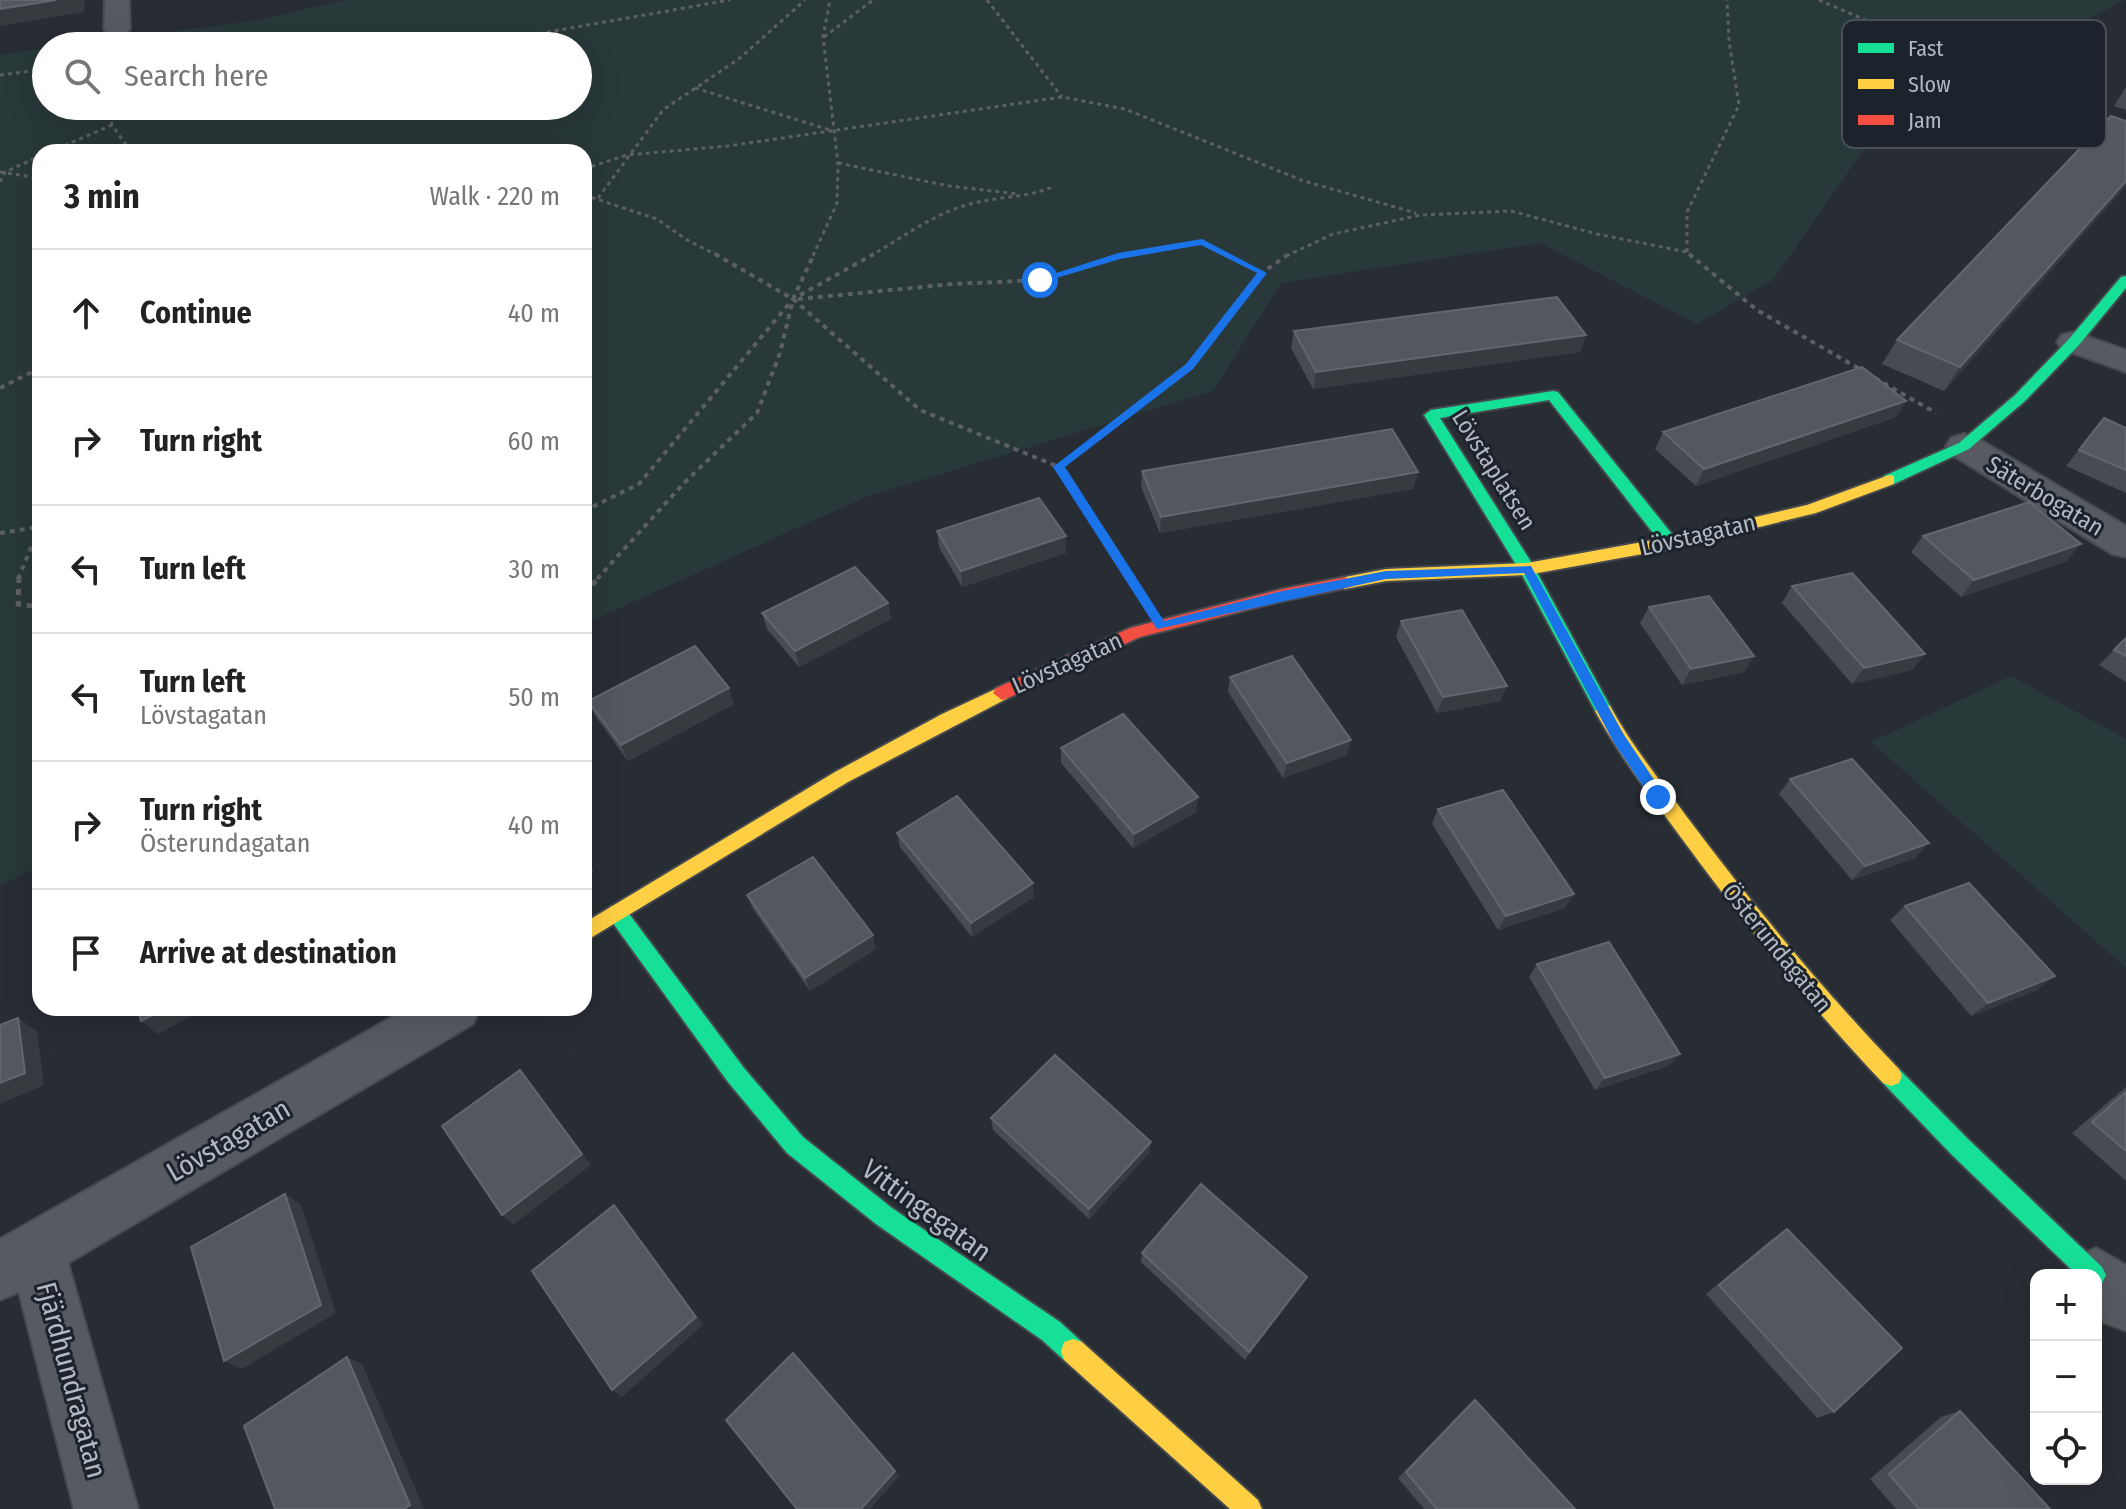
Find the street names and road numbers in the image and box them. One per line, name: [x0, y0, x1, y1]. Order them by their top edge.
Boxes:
street label: Lövstaplatsen: [1446, 405, 1542, 535]
street label: Säterbogatan: [1981, 450, 2109, 542]
street label: Lövstagatan: [1638, 508, 1758, 562]
street label: Lövstagatan: [1008, 626, 1126, 700]
street label: Österundagatan: [1717, 878, 1837, 1018]
street label: Lövstagatan: [161, 1092, 296, 1189]
street label: Vittingegatan: [856, 1152, 998, 1268]
street label: Fjärdhundragatan: [30, 1279, 114, 1482]

